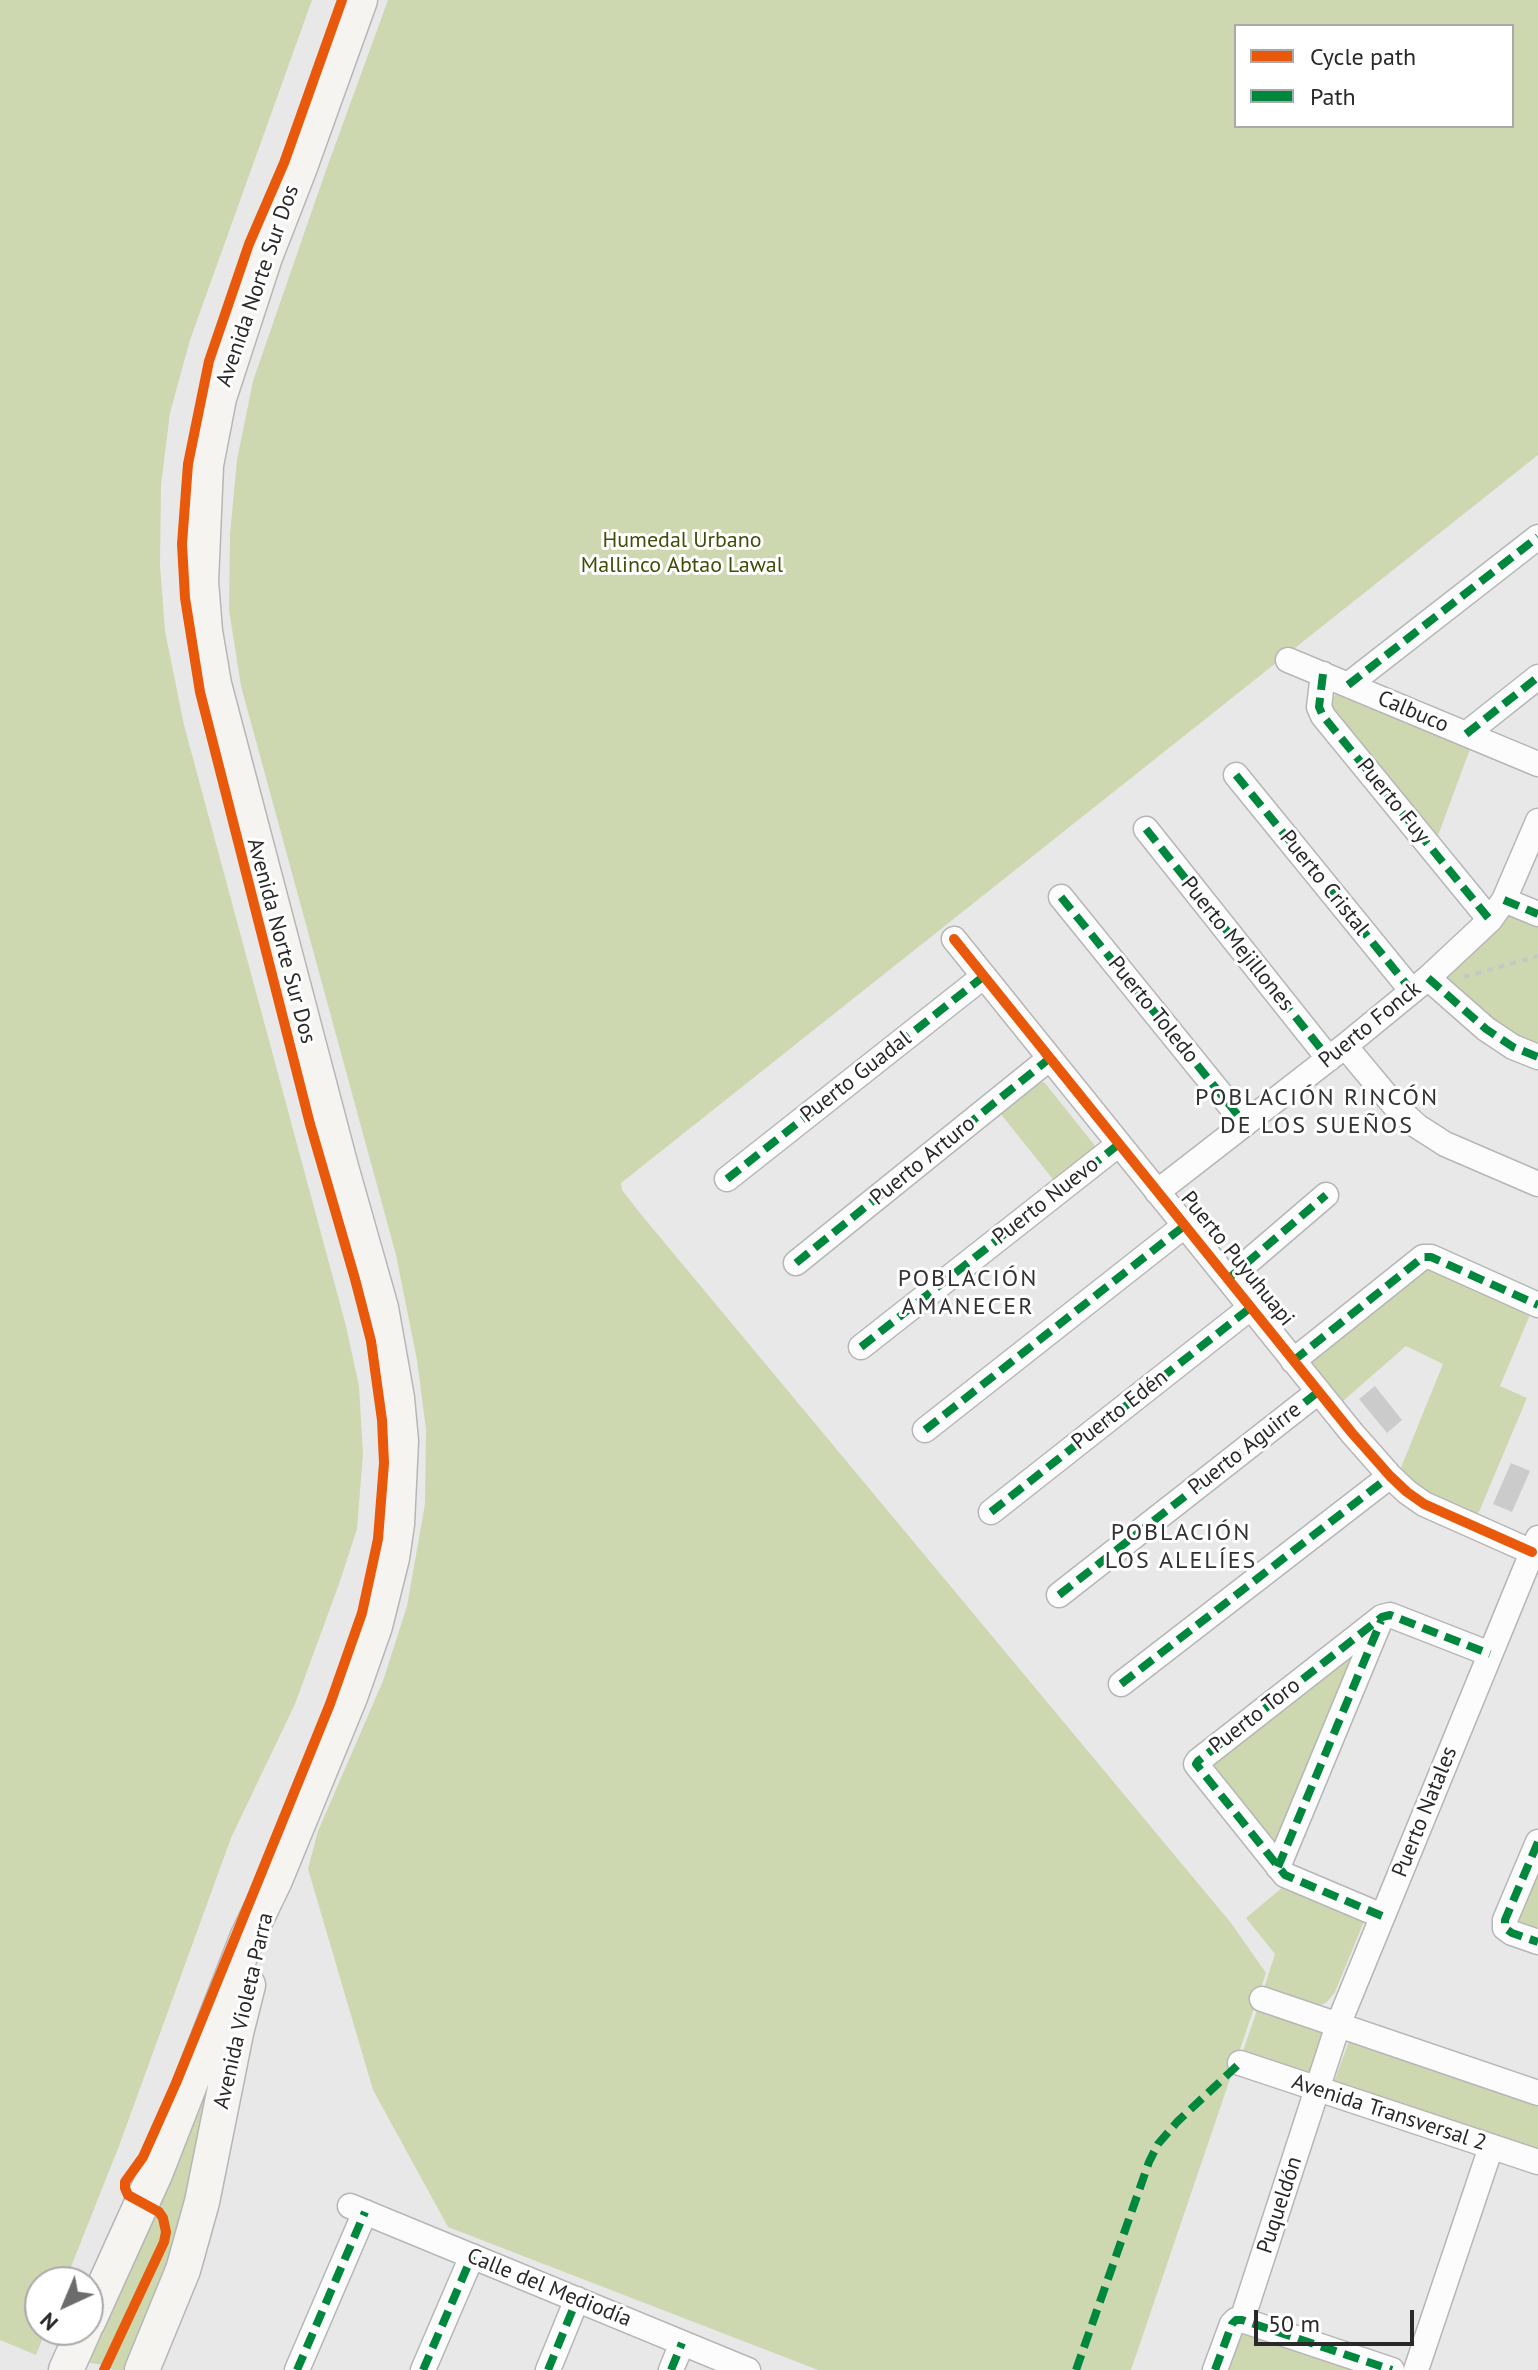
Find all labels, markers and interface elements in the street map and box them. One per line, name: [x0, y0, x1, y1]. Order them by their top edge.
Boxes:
legend: [1234, 24, 1514, 128]
text: Cycle path: [1310, 41, 1416, 72]
text: Path: [1310, 81, 1356, 112]
street label: Avenida Norte Sur Dos: [211, 182, 305, 390]
park label: Humedal Urbano Mallinco Abtao Lawal: [581, 528, 783, 580]
street label: Calbuco: [1374, 685, 1452, 739]
street label: Puerto Fuy: [1351, 753, 1435, 849]
street label: Puerto Cristal: [1274, 825, 1374, 941]
street label: Avenida Norte Sur Dos: [241, 835, 321, 1047]
street label: Puerto Mejillones: [1175, 872, 1299, 1016]
street label: Puerto Toledo: [1102, 951, 1204, 1069]
street label: Puerto Fonck: [1314, 976, 1426, 1074]
street label: Puerto Guadal: [795, 1026, 917, 1128]
district label: POBLACIÓN RINCÓN DE LOS SUEÑOS: [1195, 1084, 1439, 1140]
street label: Puerto Arturo: [865, 1111, 981, 1211]
street label: Puerto Nuevo: [988, 1151, 1104, 1251]
street label: Puerto Puyuhuapi: [1175, 1186, 1299, 1332]
district label: POBLACIÓN AMANECER: [898, 1265, 1038, 1321]
street label: Puerto Edén: [1067, 1364, 1173, 1456]
street label: Puerto Aguirre: [1183, 1397, 1307, 1501]
district label: POBLACIÓN LOS ALELÍES: [1105, 1519, 1257, 1575]
street label: Puerto Toro: [1204, 1672, 1306, 1760]
street label: Puerto Natales: [1387, 1743, 1463, 1881]
street label: Avenida Violeta Parra: [209, 1910, 279, 2112]
street label: Avenida Transversal 2: [1288, 2069, 1490, 2157]
street label: Puqueldón: [1252, 2153, 1308, 2257]
street label: Calle del Mediodía: [463, 2243, 635, 2333]
north arrow: [24, 2266, 104, 2346]
scale bar: [1258, 2294, 1418, 2344]
text: N: [34, 2307, 64, 2337]
text: 50 m: [1268, 2308, 1320, 2339]

